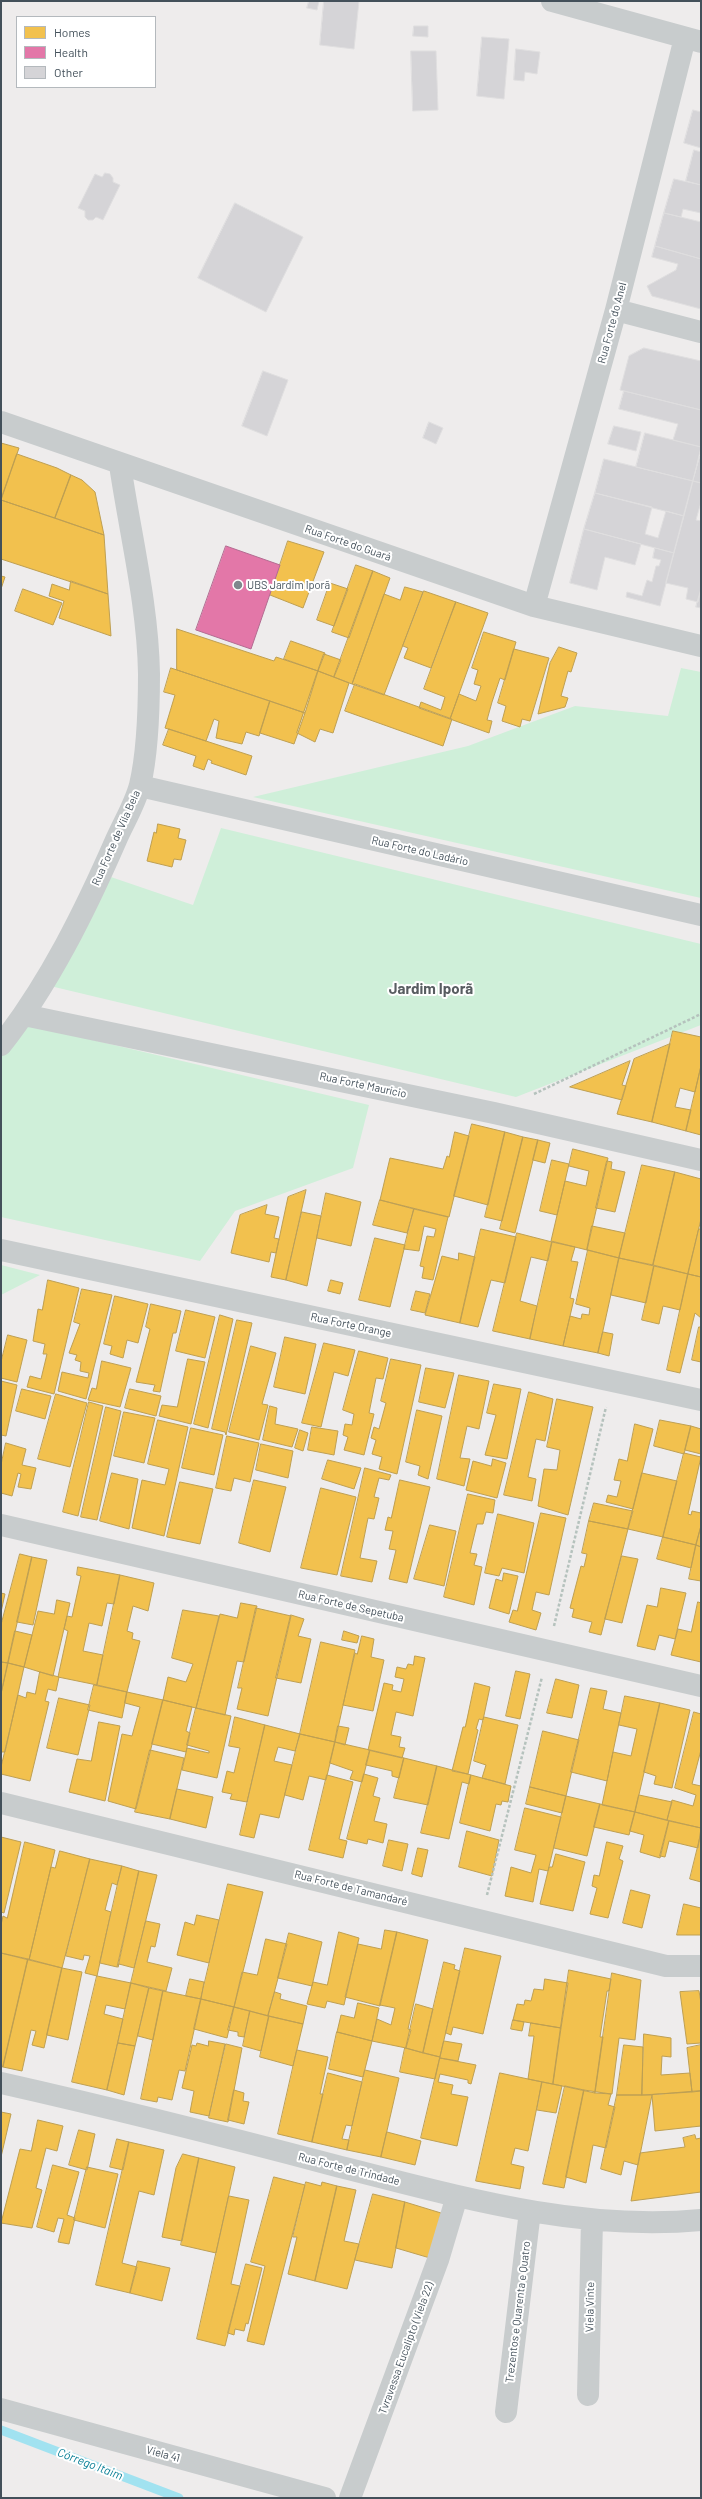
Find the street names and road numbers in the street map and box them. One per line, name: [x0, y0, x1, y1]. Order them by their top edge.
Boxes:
street label: Rua Forte do Anel: [595, 281, 629, 365]
street label: Rua Forte do Guará: [303, 522, 393, 564]
street label: Rua Forte de Vila Bela: [89, 788, 143, 888]
street label: Rua Forte do Ladário: [370, 833, 470, 869]
street label: Rua Forte Maurício: [318, 1069, 408, 1101]
street label: Rua Forte Orange: [309, 1310, 393, 1340]
street label: Rua Forte de Sepetuba: [297, 1587, 405, 1625]
street label: Rua Forte de Tamandaré: [293, 1868, 409, 1908]
street label: Rua Forte de Trindade: [297, 2150, 401, 2188]
street label: Trezentos e Quarenta e Quatro: [503, 2240, 533, 2384]
street label: Tvravessa Eucalipto (Viela 22): [376, 2280, 436, 2416]
street label: Viela Vinte: [583, 2282, 597, 2332]
street label: Viela 41: [145, 2443, 181, 2465]

